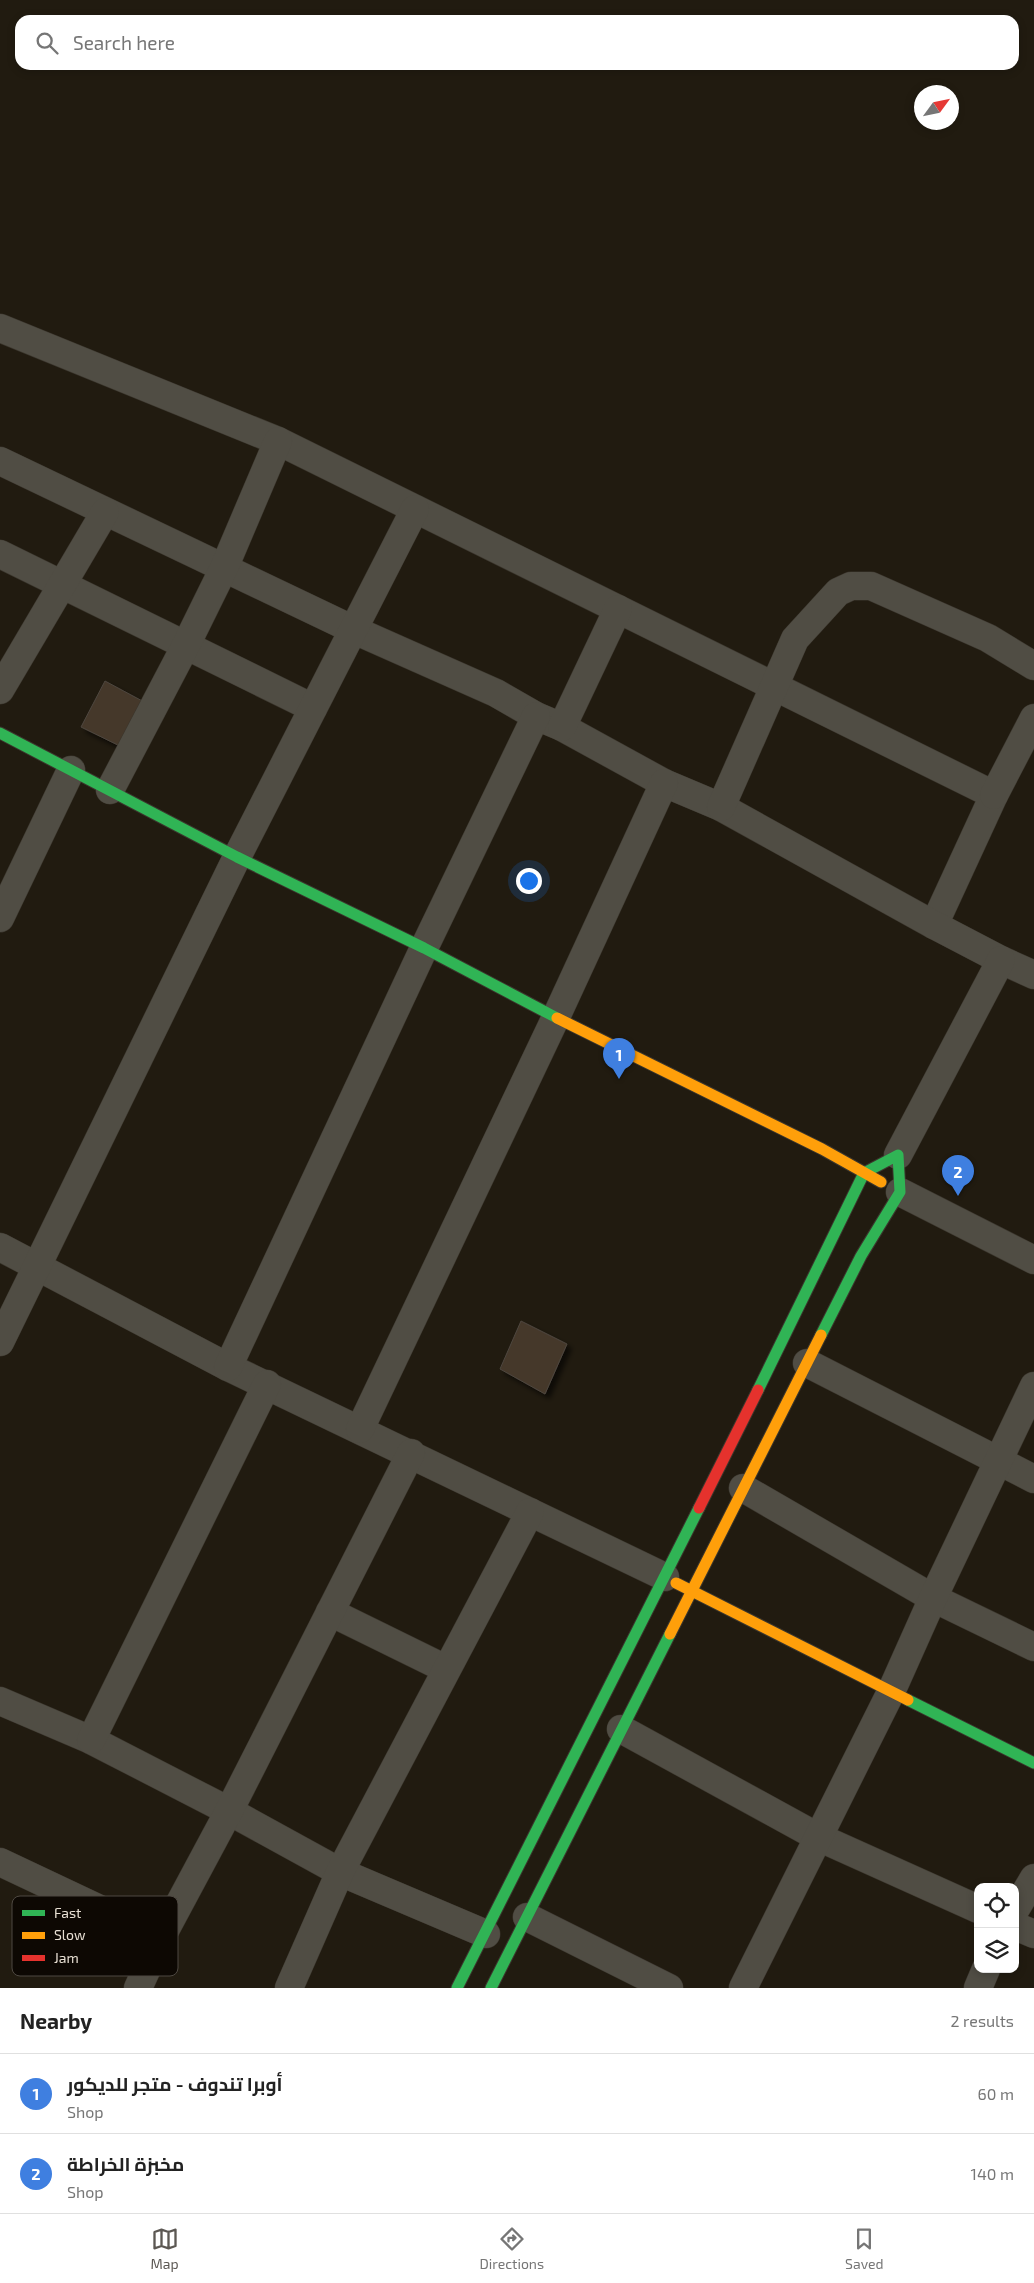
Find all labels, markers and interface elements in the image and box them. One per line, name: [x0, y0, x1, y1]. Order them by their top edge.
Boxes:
search box: [15, 15, 1019, 70]
icon: search: [33, 29, 61, 57]
text: Search here: [73, 31, 175, 54]
north arrow: [914, 85, 959, 130]
your location: [516, 868, 542, 894]
pin: 1: [603, 1038, 635, 1079]
pin: 2: [942, 1155, 974, 1196]
map controls: [974, 1883, 1019, 1973]
button: locate: [974, 1883, 1019, 1928]
legend: [12, 1896, 178, 1976]
text: Fast: [54, 1904, 81, 1921]
text: Slow: [54, 1926, 86, 1943]
button: layers: [974, 1928, 1019, 1973]
text: Jam: [54, 1949, 79, 1966]
text: Nearby: [20, 2008, 92, 2033]
text: 2 results: [951, 2011, 1014, 2030]
text: أوبرا تندوف - متجر للديكور: [67, 2072, 282, 2095]
text: 1: [33, 2084, 39, 2103]
text: 60 m: [978, 2084, 1014, 2103]
text: Shop: [67, 2102, 104, 2121]
text: مخبزة الخراطة: [67, 2152, 184, 2175]
text: 2: [31, 2164, 41, 2183]
text: 140 m: [971, 2164, 1014, 2183]
text: Shop: [67, 2182, 104, 2201]
tab: Map: [150, 2225, 179, 2272]
tab: Directions: [480, 2225, 544, 2272]
tab: Saved: [845, 2225, 884, 2272]

